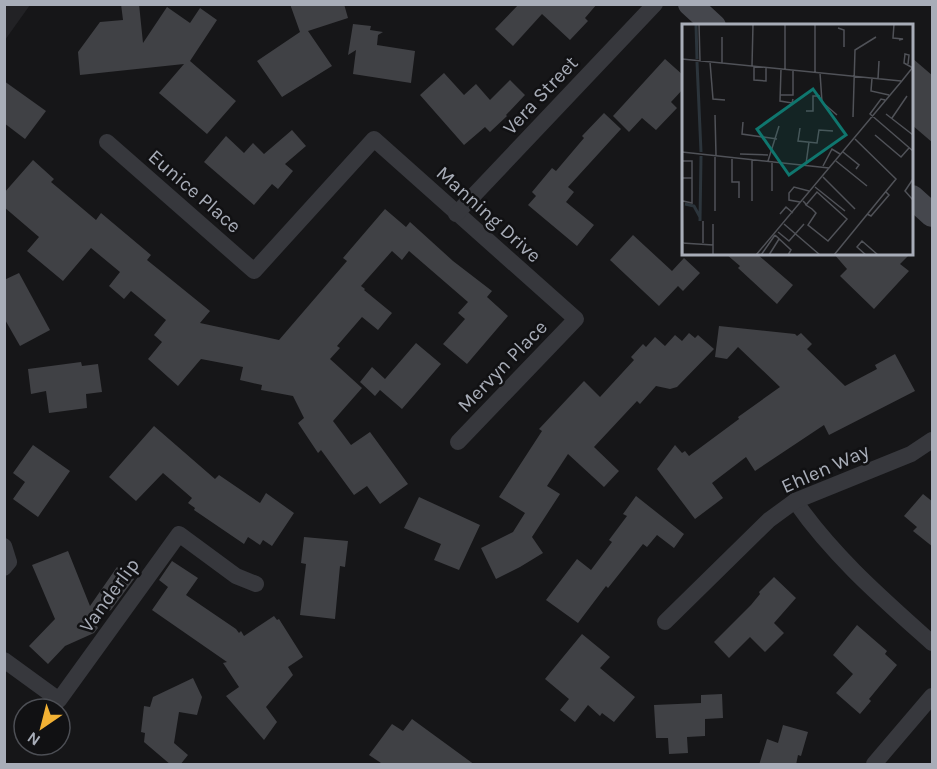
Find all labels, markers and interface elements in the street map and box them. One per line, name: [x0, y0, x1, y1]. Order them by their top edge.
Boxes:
inset map: [682, 24, 913, 255]
street label: Vera Street: [498, 51, 583, 139]
street label: Eunice Place: [144, 145, 246, 238]
street label: Manning Drive: [432, 161, 546, 267]
street label: Mervyn Place: [453, 316, 552, 417]
street label: Ehlen Way: [778, 439, 873, 498]
street label: Vanderlip: [75, 554, 144, 637]
north arrow: [12, 697, 72, 757]
text: N: [24, 728, 44, 750]

